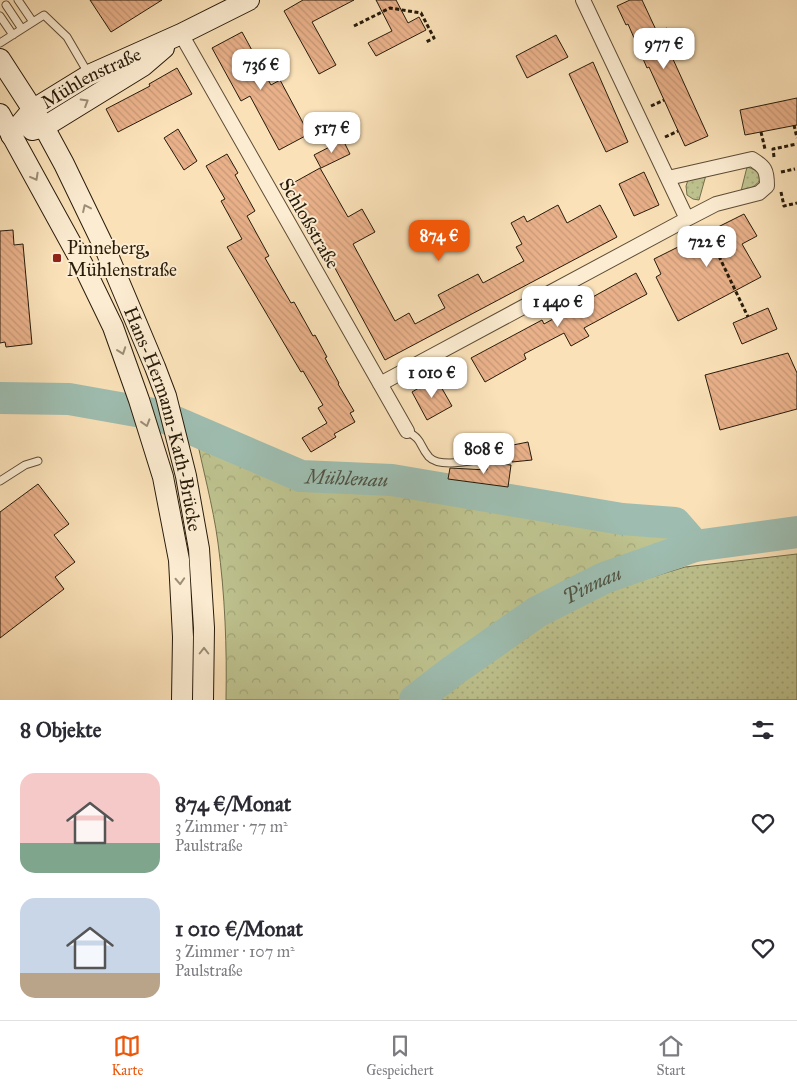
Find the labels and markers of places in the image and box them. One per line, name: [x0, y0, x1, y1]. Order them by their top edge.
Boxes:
pin: 977 €: [629, 28, 699, 70]
pin: 736 €: [226, 48, 296, 91]
pin: 517 €: [297, 112, 367, 154]
pin: 874 €: [404, 220, 474, 262]
pin: 722 €: [672, 226, 742, 268]
place label: Pinneberg, Mühlenstraße: [67, 236, 177, 281]
marker: Pinneberg, Mühlenstraße: [51, 252, 63, 264]
pin: 1 440 €: [512, 286, 604, 328]
pin: 1 010 €: [386, 356, 478, 399]
pin: 808 €: [449, 432, 519, 475]

